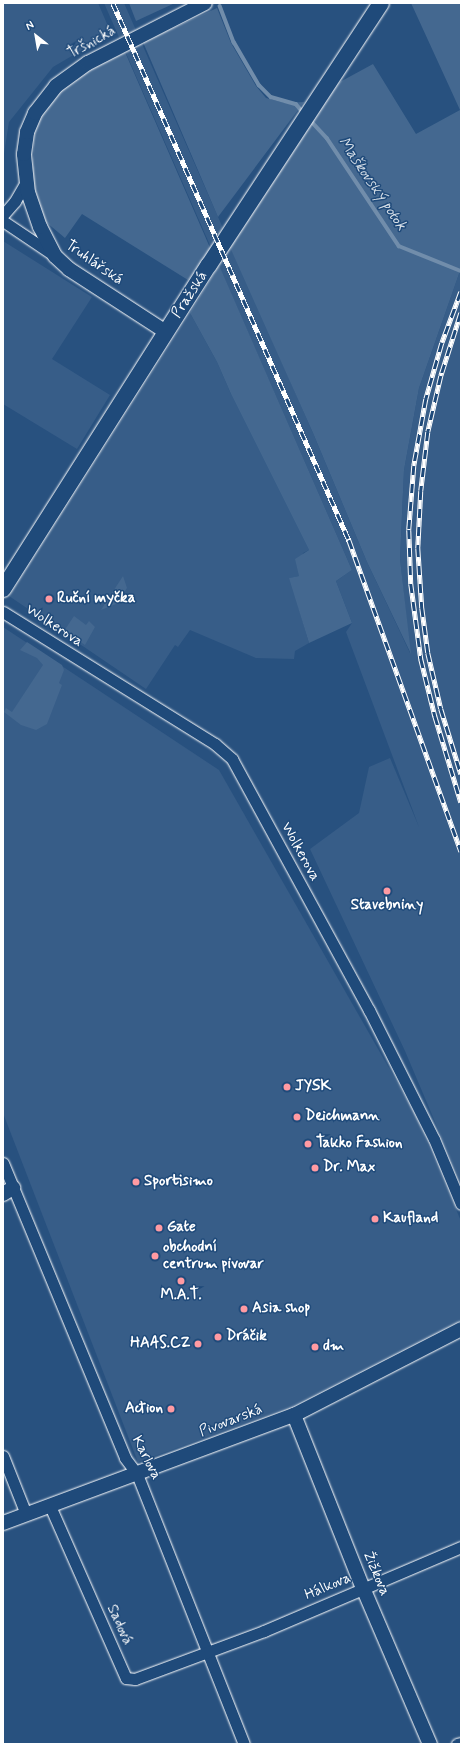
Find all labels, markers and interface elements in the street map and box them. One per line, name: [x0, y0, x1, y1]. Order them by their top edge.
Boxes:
north arrow: [16, 16, 56, 56]
text: N: [23, 18, 37, 34]
street label: Tršnická: [65, 22, 119, 64]
water label: Maškovský potok: [334, 133, 410, 235]
street label: Truhlářská: [62, 237, 126, 289]
street label: Pražská: [168, 268, 212, 322]
place label: Ruční myčka: [57, 590, 135, 608]
marker: Ruční myčka: [44, 594, 54, 604]
street label: Wolkerova: [22, 601, 86, 651]
street label: Wolkerova: [276, 819, 324, 885]
marker: Stavebniny: [382, 886, 392, 896]
place label: Stavebniny: [351, 897, 423, 915]
place label: JYSK: [295, 1078, 331, 1096]
marker: JYSK: [282, 1082, 292, 1092]
place label: Deichmann: [305, 1108, 380, 1126]
marker: Deichmann: [292, 1112, 302, 1122]
place label: Takko Fashion: [316, 1135, 401, 1153]
marker: Takko Fashion: [303, 1139, 313, 1149]
place label: Dr. Max: [323, 1159, 375, 1177]
marker: Dr. Max: [310, 1163, 320, 1173]
place label: Sportisimo: [144, 1173, 213, 1191]
marker: Sportisimo: [131, 1177, 141, 1187]
place label: Kaufland: [383, 1210, 438, 1228]
marker: Kaufland: [370, 1214, 380, 1224]
place label: Gate: [167, 1219, 196, 1237]
marker: Gate: [154, 1223, 164, 1233]
place label: obchodní centrum pivovar: [163, 1238, 264, 1273]
marker: obchodní centrum pivovar: [150, 1251, 160, 1261]
marker: M.A.T.: [176, 1276, 186, 1286]
place label: M.A.T.: [160, 1287, 202, 1305]
place label: Asia shop: [252, 1300, 310, 1318]
marker: Asia shop: [239, 1304, 249, 1314]
place label: Dráčik: [226, 1328, 267, 1346]
marker: Dráčik: [213, 1332, 223, 1342]
place label: HAAS.CZ: [130, 1335, 190, 1353]
place label: dm: [323, 1338, 344, 1356]
marker: HAAS.CZ: [193, 1339, 203, 1349]
marker: dm: [310, 1342, 320, 1352]
place label: Action: [125, 1400, 163, 1418]
street label: Pivovarská: [197, 1401, 265, 1441]
marker: Action: [166, 1404, 176, 1414]
street label: Karlova: [127, 1433, 165, 1483]
street label: Žižkova: [359, 1549, 393, 1599]
street label: Hálkova: [302, 1569, 354, 1605]
street label: Sadová: [102, 1602, 136, 1648]

